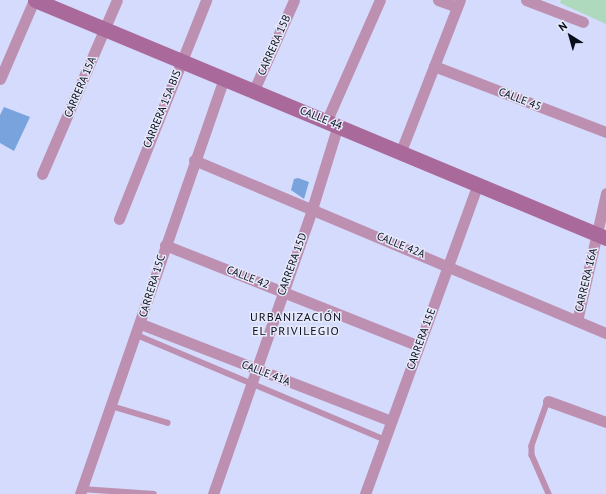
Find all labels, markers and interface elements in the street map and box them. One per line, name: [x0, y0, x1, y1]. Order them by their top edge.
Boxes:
street label: CARRERA 15B: [255, 12, 293, 78]
north arrow: [550, 16, 590, 56]
text: N: [556, 19, 570, 34]
street label: CARRERA 15A: [61, 54, 99, 120]
street label: CARRERA 15A BIS: [140, 68, 184, 150]
street label: CALLE 45: [497, 85, 543, 113]
street label: CALLE 44: [298, 104, 344, 132]
street label: CALLE 42A: [375, 229, 427, 261]
street label: CARRERA 15D: [274, 231, 310, 297]
street label: CARRERA 16A: [572, 247, 600, 313]
street label: CARRERA 15C: [136, 253, 168, 319]
street label: CALLE 42: [225, 263, 271, 291]
street label: CARRERA 15E: [404, 306, 438, 372]
district label: URBANIZACIÓN EL PRIVILEGIO: [250, 310, 342, 338]
street label: CALLE 41A: [240, 358, 292, 388]

